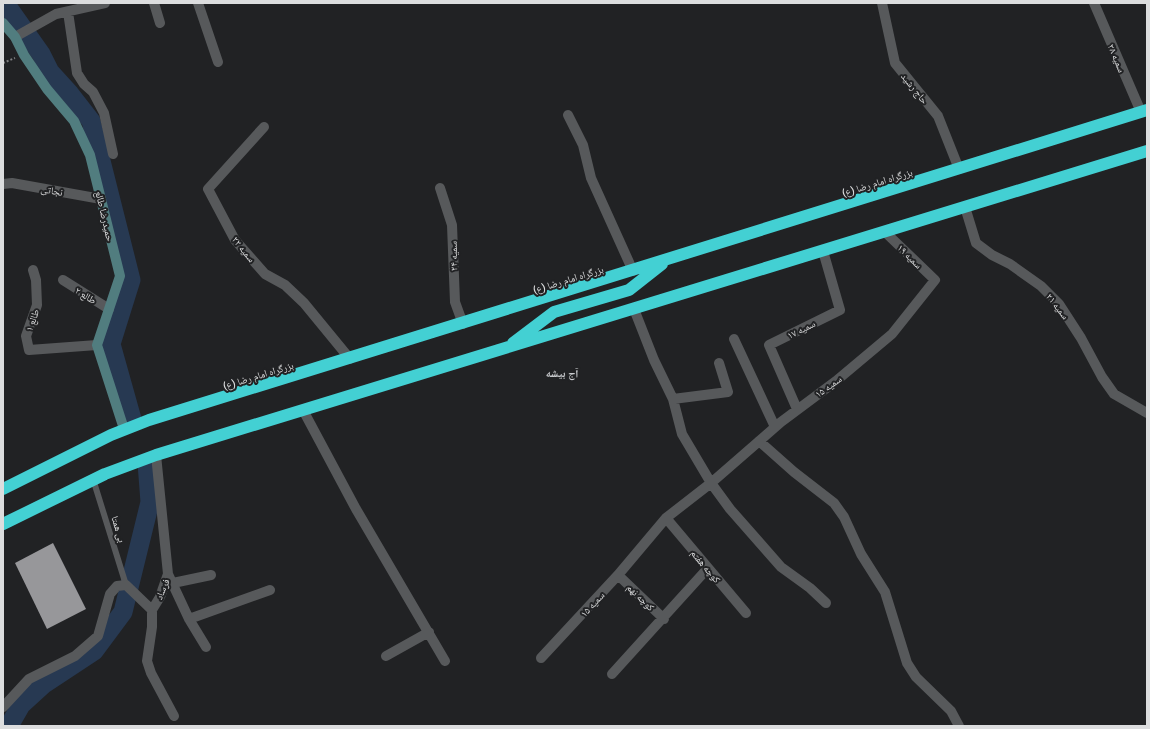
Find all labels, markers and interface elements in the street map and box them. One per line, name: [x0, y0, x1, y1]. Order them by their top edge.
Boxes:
street label: سمیه ۲۸: [1105, 42, 1128, 75]
street label: حاج رشید: [898, 71, 931, 107]
street label: بزرگراه امام رضا (ع): [841, 166, 915, 200]
street label: نجاتی: [40, 183, 64, 199]
street label: حمیدرضا طالع: [92, 190, 116, 243]
street label: سمیه ۲۲: [229, 234, 258, 265]
street label: سمیه ۲۴: [448, 240, 460, 271]
street label: سمیه ۱۹: [894, 242, 925, 272]
street label: بزرگراه امام رضا (ع): [532, 263, 606, 297]
street label: طالع ۲: [73, 285, 99, 307]
street label: سمیه ۲۱: [1043, 291, 1071, 322]
street label: طالع ۱: [24, 307, 42, 333]
street label: سمیه ۱۷: [785, 318, 818, 342]
street label: بزرگراه امام رضا (ع): [222, 359, 296, 393]
district label: آج بیشه: [546, 367, 578, 381]
street label: سمیه ۱۵: [813, 373, 845, 400]
street label: بی همتا: [108, 515, 128, 544]
street label: کوچه هفتم: [687, 548, 723, 586]
street label: فرساد: [153, 577, 173, 602]
street label: کوچه نهم: [623, 582, 657, 614]
street label: سمیه ۱۵: [578, 589, 608, 620]

